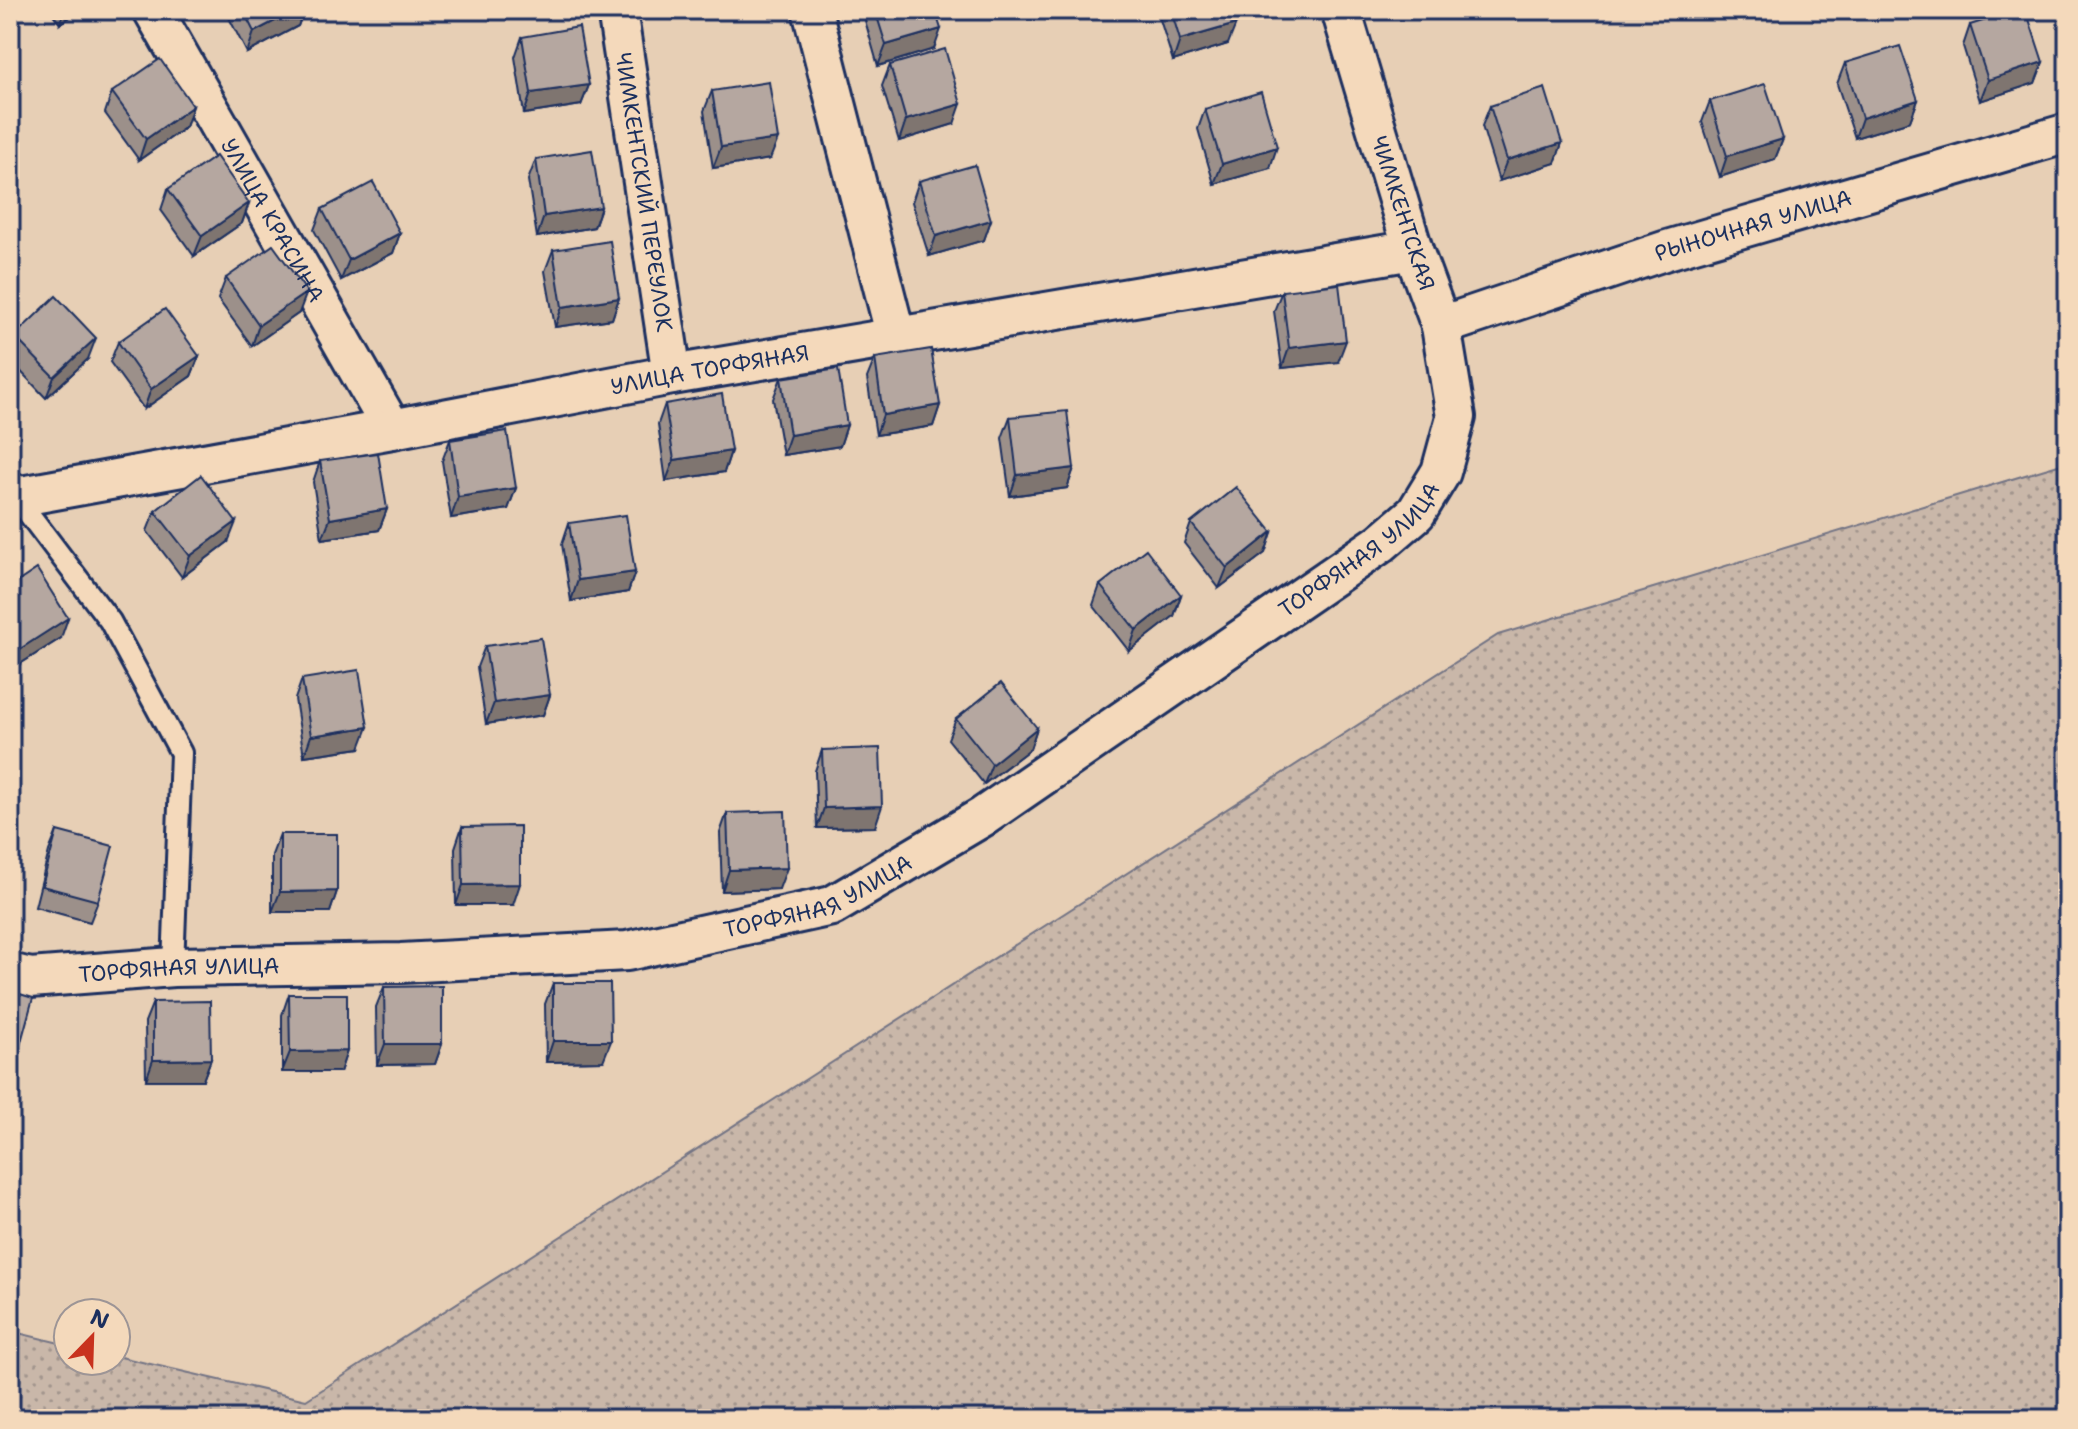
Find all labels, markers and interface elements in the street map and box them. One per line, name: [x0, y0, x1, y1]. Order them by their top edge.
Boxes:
street label: ЧИМКЕНТСКИЙ ПЕРЕУЛОК: [609, 50, 680, 334]
street label: ЧИМКЕНТСКАЯ: [1364, 132, 1442, 294]
street label: УЛИЦА КРАСИНА: [215, 133, 331, 307]
street label: РЫНОЧНАЯ УЛИЦА: [1651, 182, 1855, 268]
street label: УЛИЦА ТОРФЯНАЯ: [608, 338, 811, 401]
street label: ТОРФЯНАЯ УЛИЦА: [1273, 477, 1446, 624]
street label: ТОРФЯНАЯ УЛИЦА: [721, 848, 917, 944]
street label: ТОРФЯНАЯ УЛИЦА: [78, 951, 280, 989]
north arrow: [52, 1297, 132, 1377]
text: N: [86, 1302, 113, 1336]

